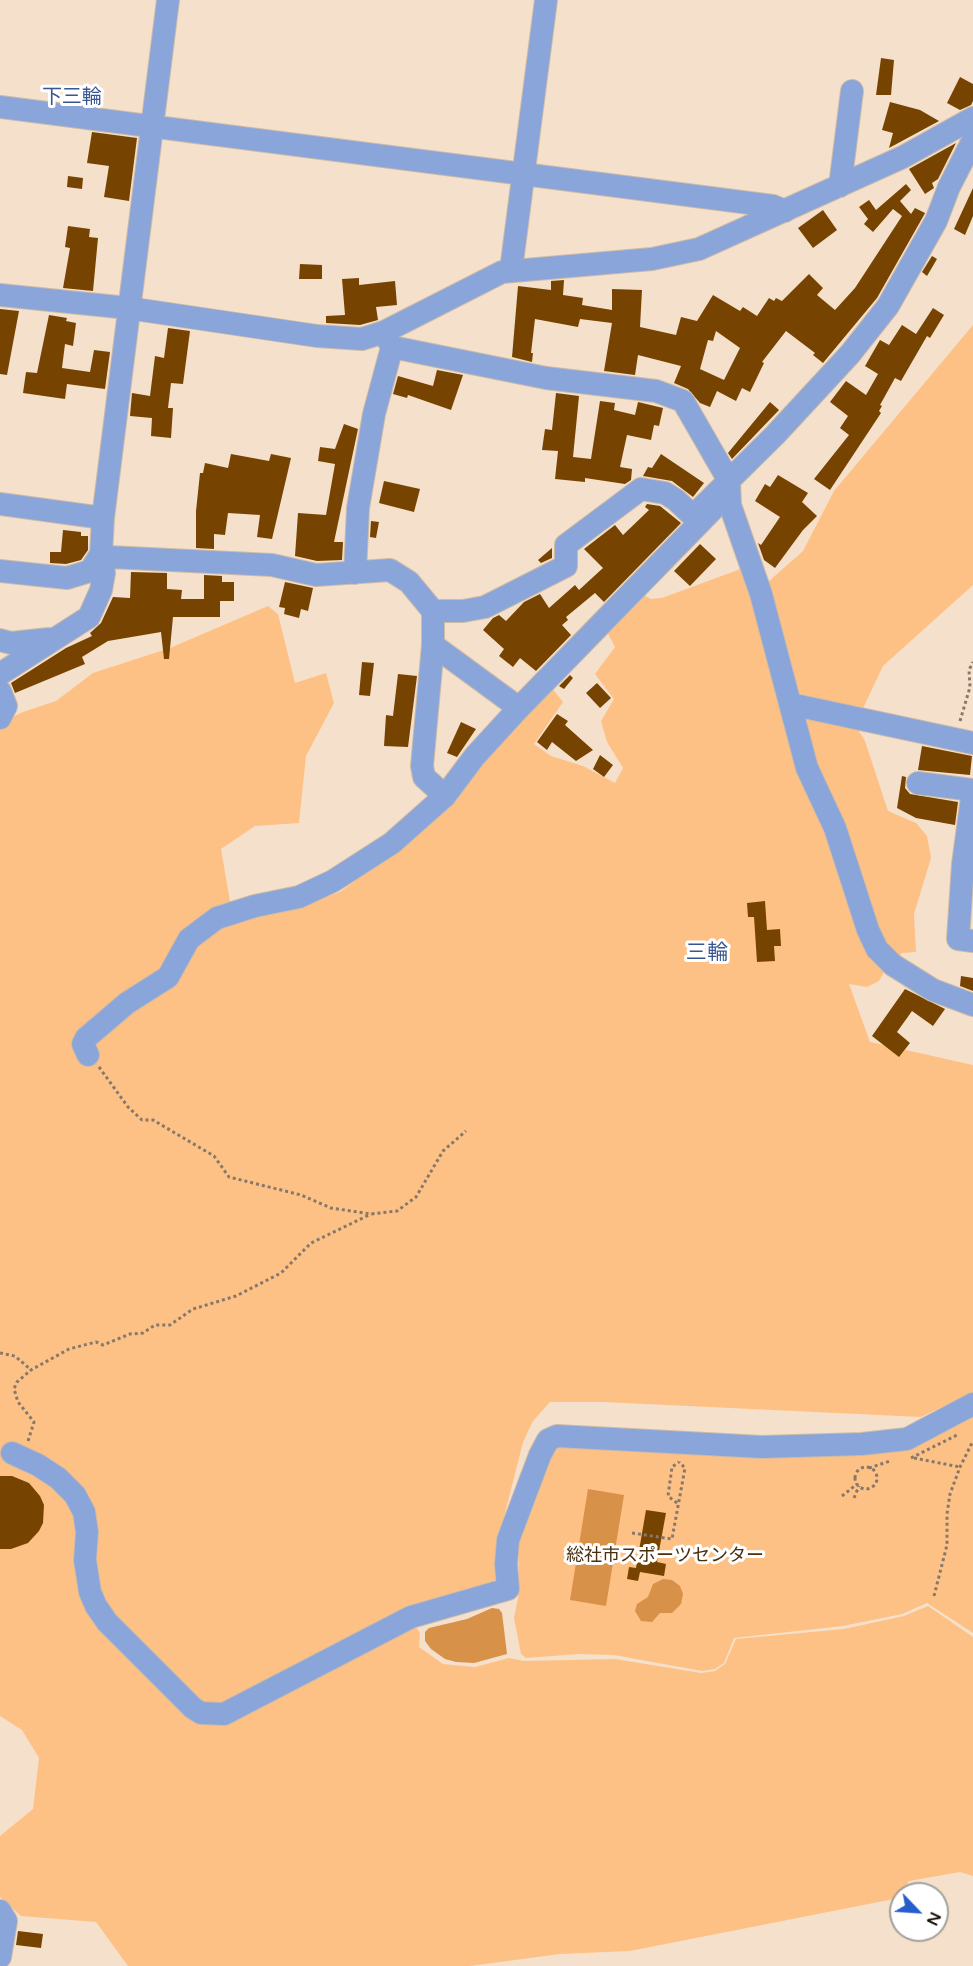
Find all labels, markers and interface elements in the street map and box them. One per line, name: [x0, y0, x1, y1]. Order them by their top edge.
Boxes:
district label: 下三輪: [42, 86, 102, 110]
district label: 三輪: [686, 940, 728, 966]
park label: 総社市スポーツセンター: [566, 1545, 764, 1567]
north arrow: [889, 1882, 949, 1942]
text: N: [922, 1909, 945, 1929]

